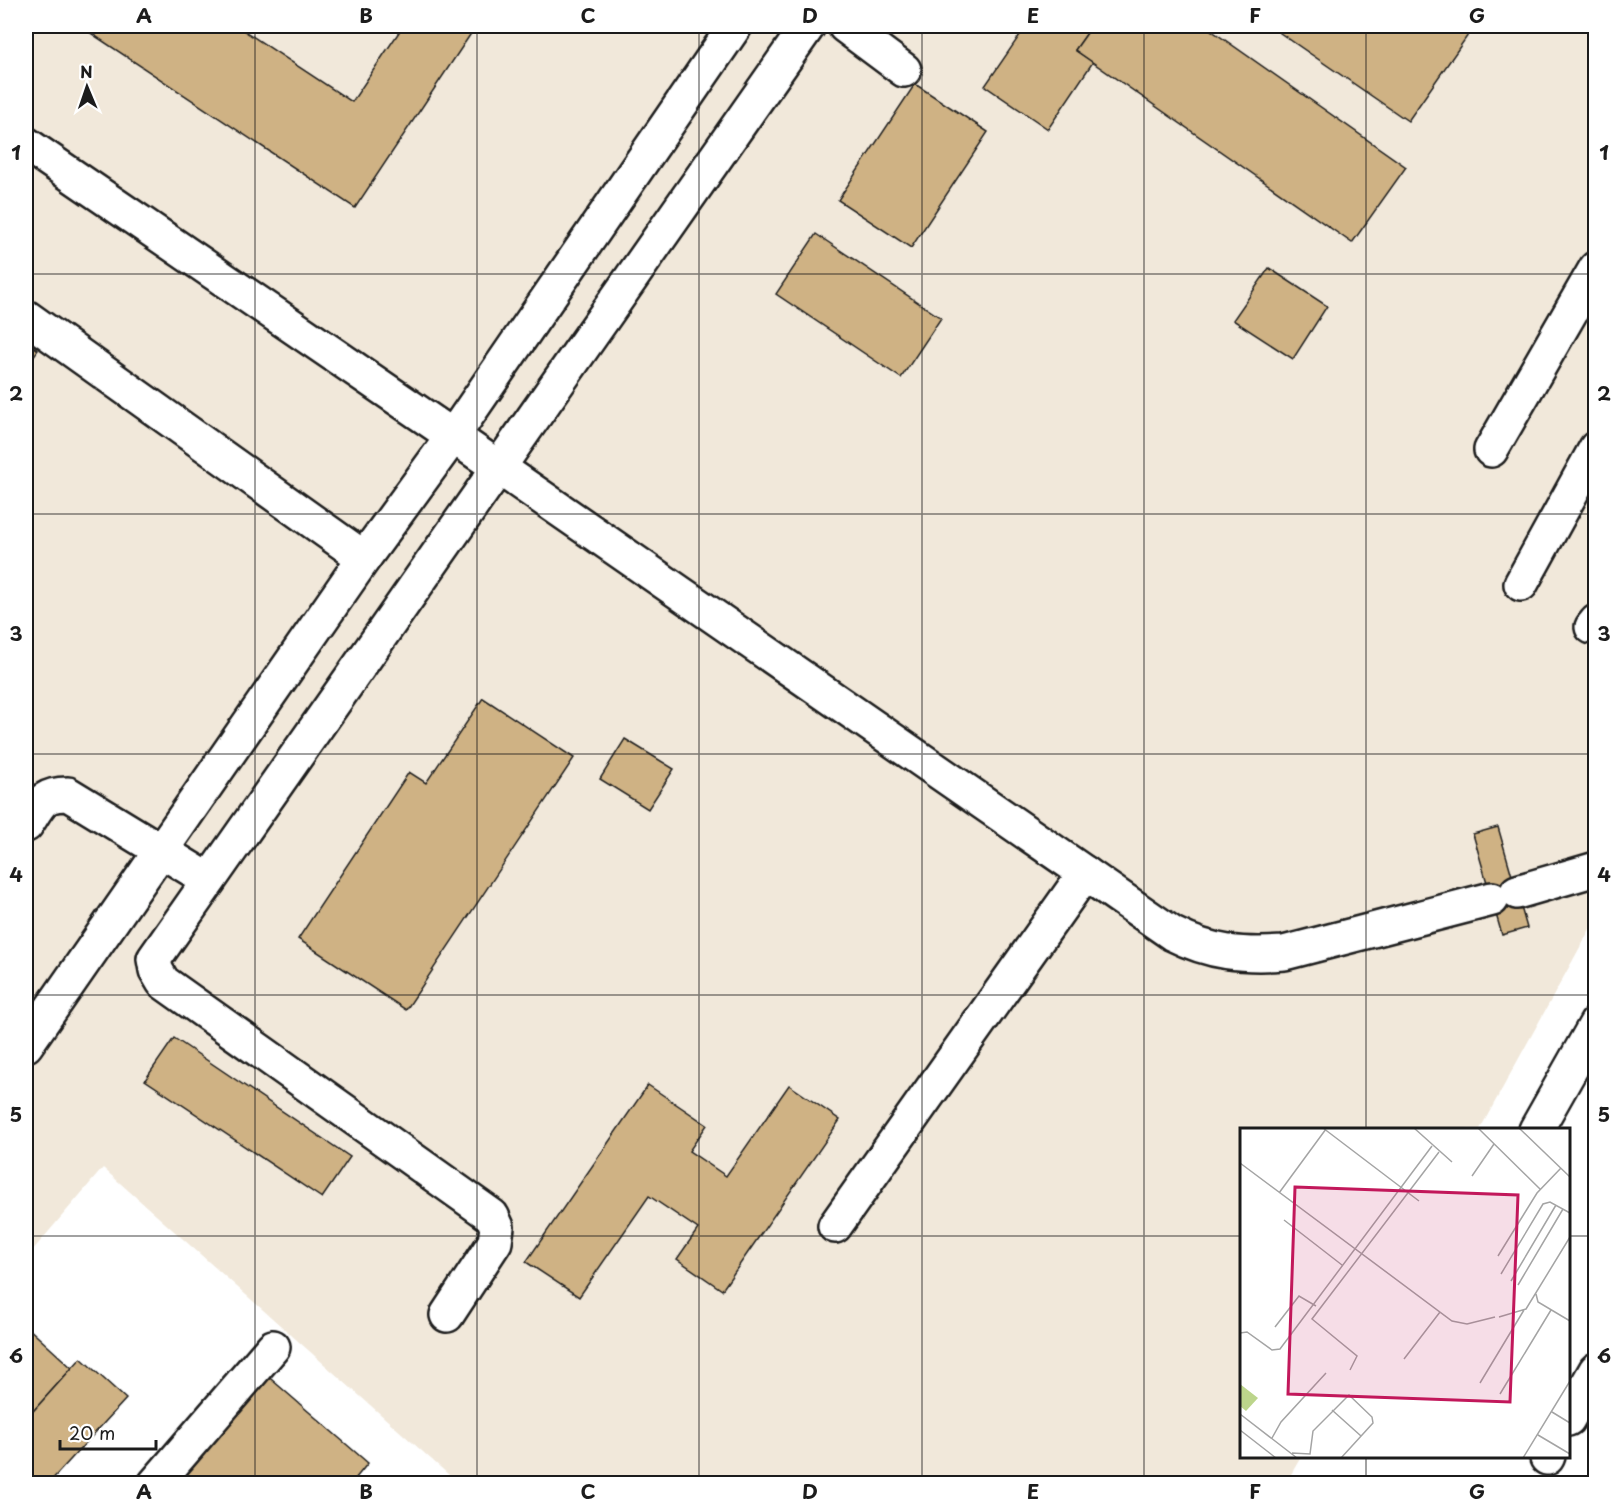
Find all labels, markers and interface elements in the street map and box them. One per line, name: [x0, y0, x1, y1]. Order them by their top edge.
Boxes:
text: A: [136, 0, 152, 30]
text: B: [359, 0, 373, 30]
text: C: [580, 0, 596, 30]
text: D: [802, 0, 818, 30]
text: E: [1027, 0, 1039, 30]
text: F: [1249, 0, 1261, 30]
text: G: [1469, 0, 1485, 30]
north arrow: [57, 57, 117, 117]
text: N: [80, 59, 93, 83]
text: 1: [11, 137, 21, 167]
text: 1: [1599, 137, 1609, 167]
text: 2: [9, 378, 23, 408]
text: 2: [1597, 378, 1611, 408]
text: 3: [9, 618, 23, 648]
text: 3: [1597, 618, 1611, 648]
text: 4: [9, 859, 23, 889]
text: 4: [1597, 859, 1611, 889]
text: 5: [10, 1099, 22, 1129]
text: 5: [1598, 1099, 1610, 1129]
inset map: [1240, 1128, 1570, 1458]
text: 6: [9, 1340, 23, 1370]
text: 6: [1597, 1340, 1611, 1370]
scale bar: [60, 1413, 156, 1451]
text: 20 m: [69, 1419, 115, 1446]
text: A: [136, 1476, 152, 1506]
text: B: [359, 1476, 373, 1506]
text: C: [580, 1476, 596, 1506]
text: D: [802, 1476, 818, 1506]
text: E: [1027, 1476, 1039, 1506]
text: F: [1249, 1476, 1261, 1506]
text: G: [1469, 1476, 1485, 1506]

